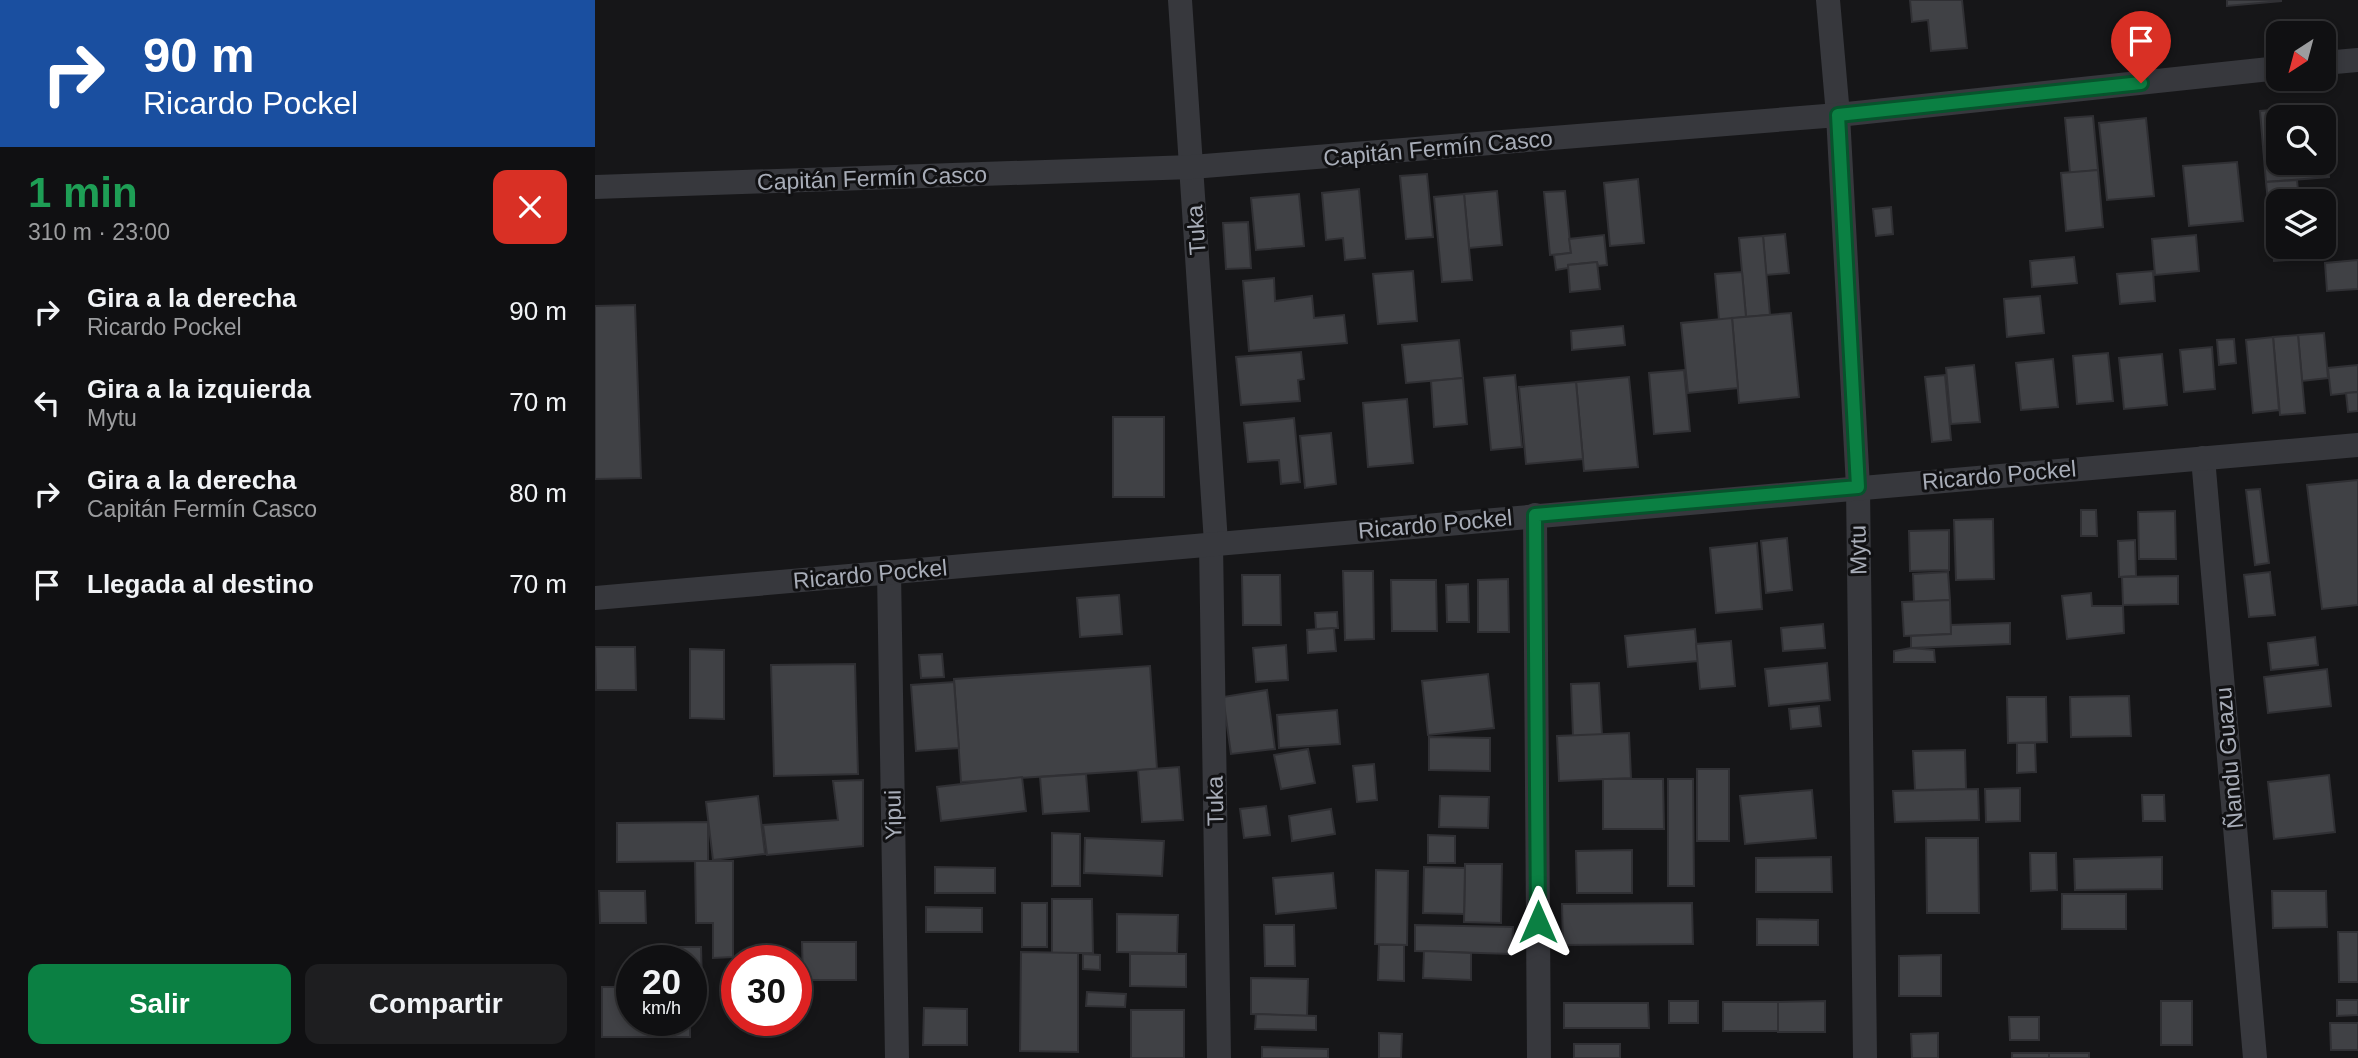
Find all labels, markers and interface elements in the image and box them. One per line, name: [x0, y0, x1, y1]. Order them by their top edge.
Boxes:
pin: [2111, 11, 2171, 83]
north arrow: [2266, 21, 2336, 91]
map controls: [2266, 21, 2336, 259]
icon: arrive: [2122, 22, 2160, 60]
icon: right: [28, 28, 119, 119]
text: 90 m: [143, 28, 255, 82]
text: Ricardo Pockel: [143, 85, 358, 121]
button: search: [2266, 105, 2336, 175]
street label: Capitán Fermín Casco: [1322, 125, 1554, 171]
street label: Capitán Fermín Casco: [757, 161, 987, 195]
text: 1 min: [28, 169, 138, 216]
button: close: [493, 170, 567, 244]
button: layers: [2266, 189, 2336, 259]
street label: Tuka: [1181, 204, 1211, 256]
text: 310 m · 23:00: [28, 219, 170, 245]
text: Gira a la derecha: [87, 283, 297, 313]
icon: right: [28, 293, 66, 331]
text: 90 m: [509, 296, 567, 326]
text: Ricardo Pockel: [87, 314, 242, 340]
text: Gira a la izquierda: [87, 374, 311, 404]
icon: left: [28, 384, 66, 422]
text: 70 m: [509, 387, 567, 417]
text: Mytu: [87, 405, 137, 431]
street label: Ricardo Pockel: [1921, 455, 2077, 495]
text: Gira a la derecha: [87, 465, 297, 495]
icon: right: [28, 475, 66, 513]
text: 80 m: [509, 478, 567, 508]
text: Capitán Fermín Casco: [87, 496, 317, 522]
street label: Ricardo Pockel: [1357, 504, 1513, 544]
street label: Mytu: [1845, 525, 1871, 575]
street label: Ricardo Pockel: [792, 554, 948, 594]
icon: arrive: [28, 566, 66, 604]
text: Llegada al destino: [87, 569, 314, 599]
text: 70 m: [509, 569, 567, 599]
street label: Ñandu Guazu: [2210, 686, 2248, 830]
street label: Tuka: [1202, 775, 1228, 826]
street label: Yipui: [880, 790, 906, 840]
position arrow: [1501, 885, 1575, 959]
speed limit sign: 30: [721, 945, 812, 1036]
text: 20: [642, 962, 681, 1001]
button: Salir: [28, 964, 291, 1044]
button: Compartir: [305, 964, 567, 1044]
text: km/h: [642, 998, 681, 1018]

